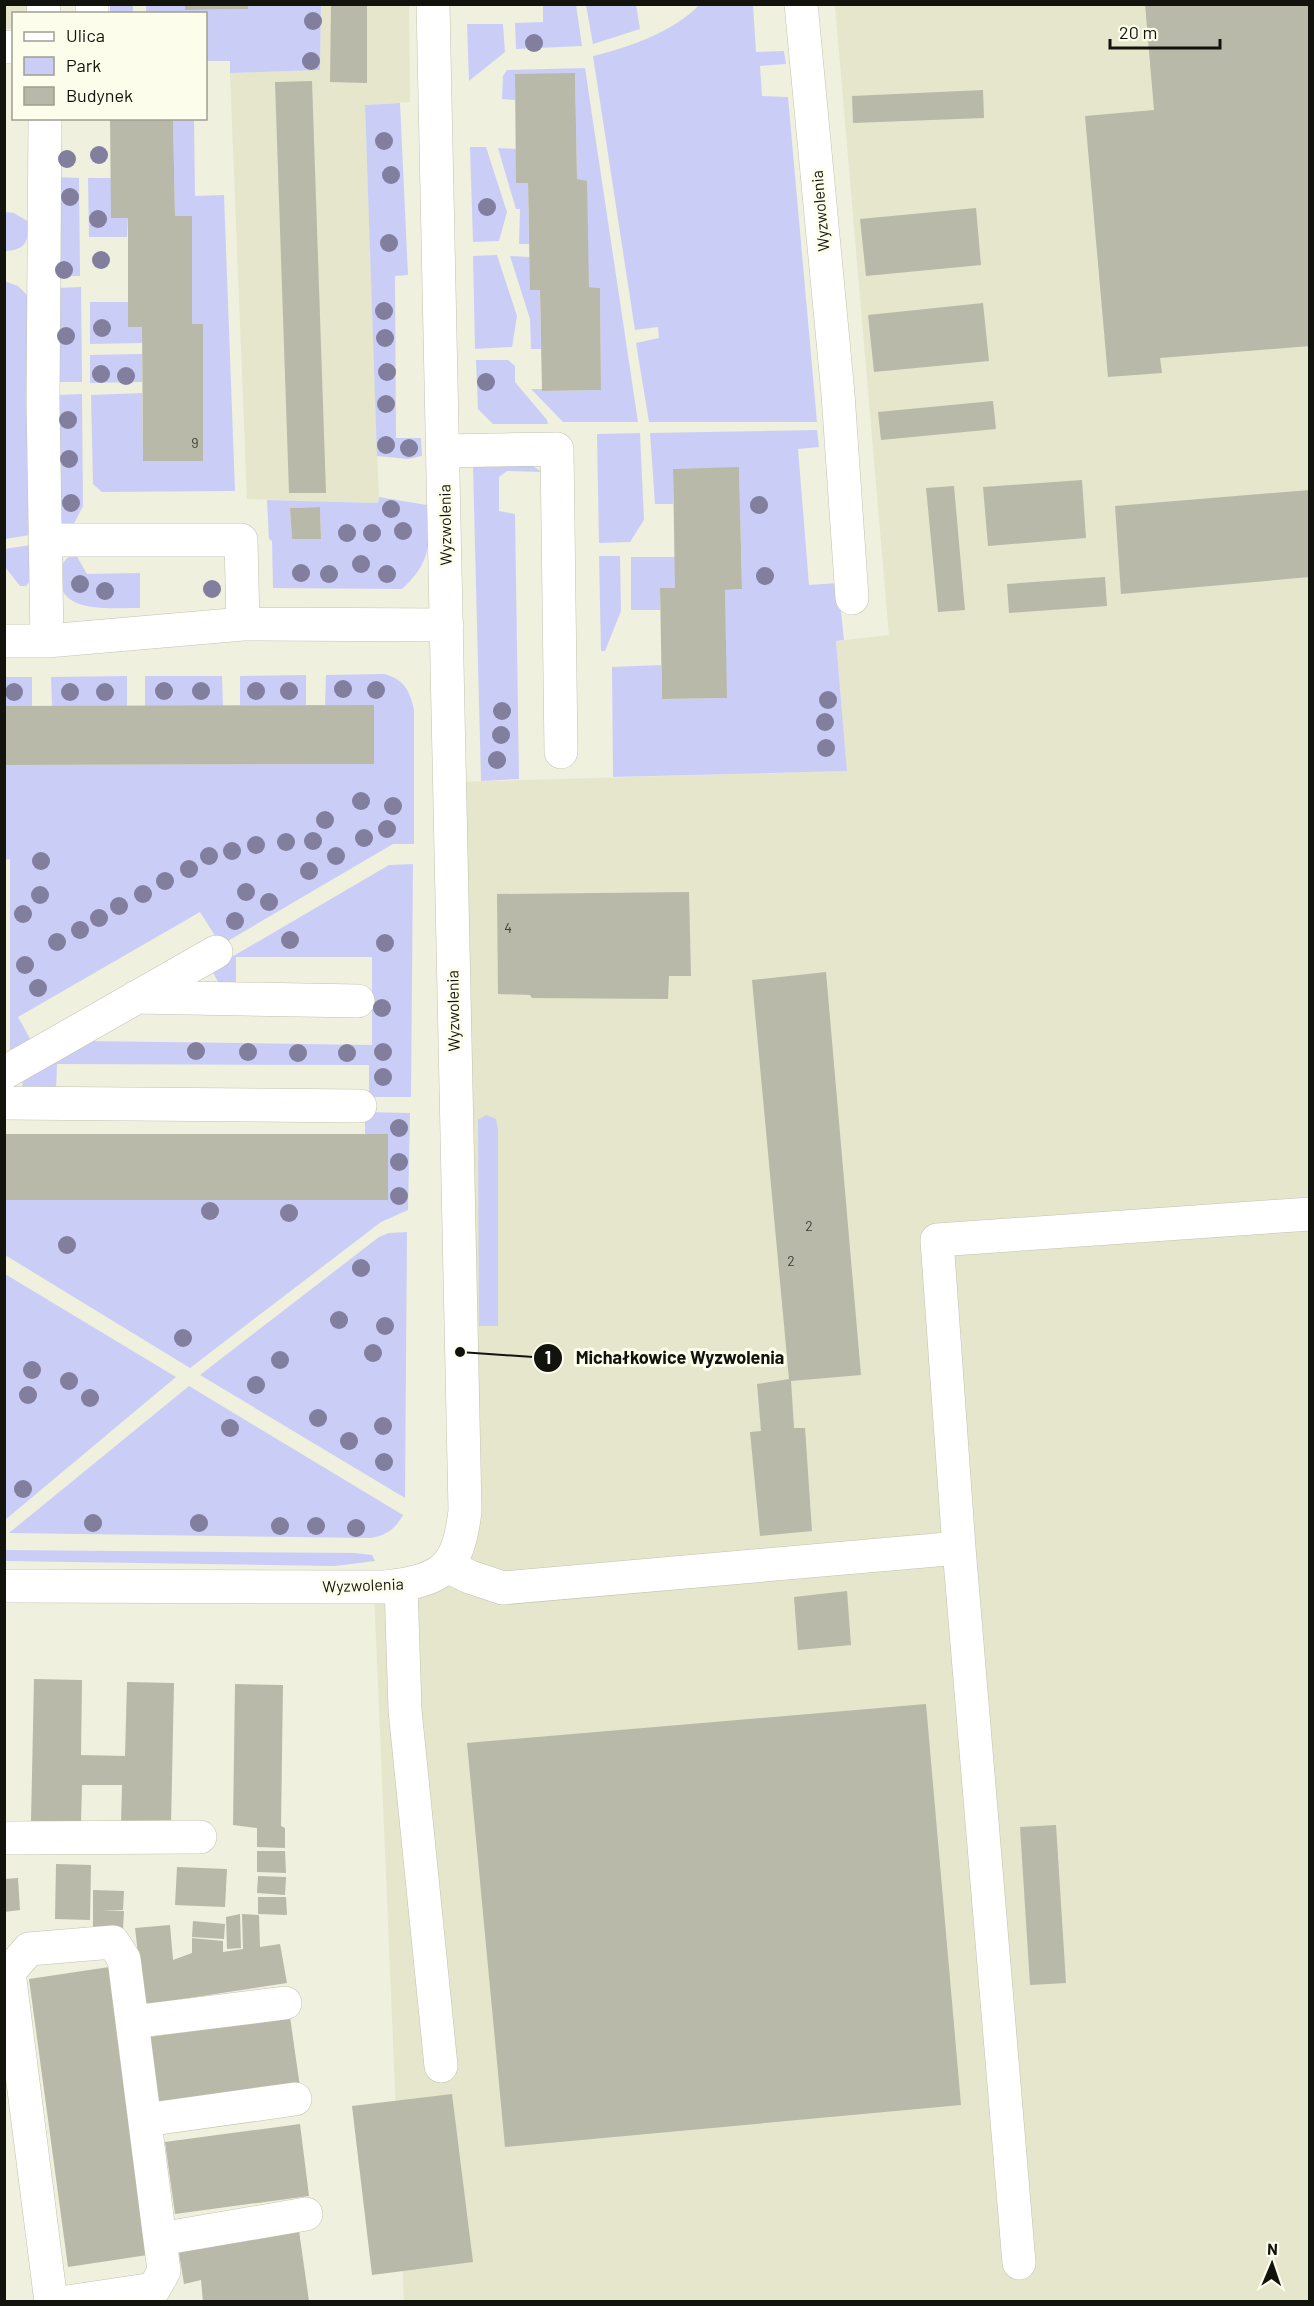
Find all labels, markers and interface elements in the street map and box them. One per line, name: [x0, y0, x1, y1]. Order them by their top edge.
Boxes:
legend: [12, 12, 207, 120]
scale bar: [1110, 12, 1220, 50]
text: 20 m: [1119, 21, 1157, 43]
text: Ulica: [66, 24, 105, 46]
text: Park: [66, 54, 101, 76]
text: Budynek: [66, 84, 133, 106]
street label: Wyzwolenia: [806, 170, 833, 252]
house number: 9: [191, 434, 199, 451]
street label: Wyzwolenia: [434, 484, 455, 566]
house number: 4: [504, 919, 512, 936]
street label: Wyzwolenia: [442, 970, 463, 1052]
house number: 2: [805, 1217, 813, 1234]
house number: 2: [787, 1252, 795, 1269]
callout: Michałkowice Wyzwolenia: [533, 1340, 796, 1376]
text: 1: [545, 1346, 551, 1368]
text: Michałkowice Wyzwolenia: [576, 1346, 784, 1368]
street label: Wyzwolenia: [322, 1574, 404, 1595]
north arrow: [1242, 2234, 1302, 2294]
text: N: [1267, 2239, 1278, 2258]

